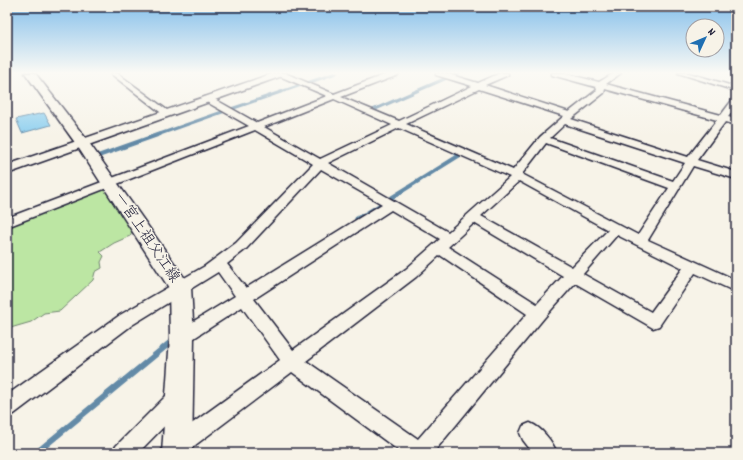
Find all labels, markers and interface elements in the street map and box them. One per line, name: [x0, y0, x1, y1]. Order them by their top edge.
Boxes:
north arrow: [685, 18, 725, 58]
text: N: [703, 25, 719, 40]
street label: 一宮上祖父江線: [108, 188, 184, 288]

